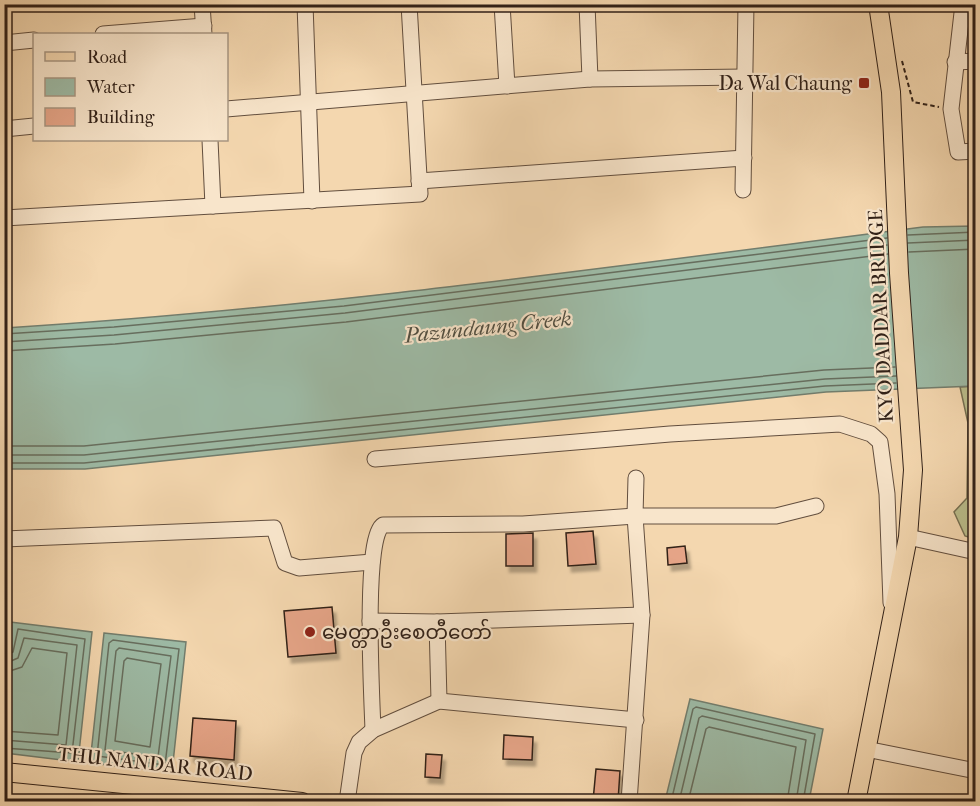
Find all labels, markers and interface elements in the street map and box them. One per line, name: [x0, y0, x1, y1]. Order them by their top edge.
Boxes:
legend: [33, 33, 228, 141]
text: Road: [87, 47, 127, 68]
place label: Da Wal Chaung: [718, 72, 852, 95]
marker: Da Wal Chaung: [857, 76, 871, 90]
text: Water: [86, 77, 135, 98]
text: Building: [87, 107, 155, 128]
street label: KYO DADDAR BRIDGE: [864, 209, 898, 423]
water label: Pazundaung Creek: [402, 306, 573, 348]
place label: မေတ္တာဦးစေတီတော်: [322, 618, 492, 648]
marker: မေတ္တာဦးစေတီတော်: [303, 625, 317, 639]
street label: THU NANDAR ROAD: [56, 742, 254, 786]

